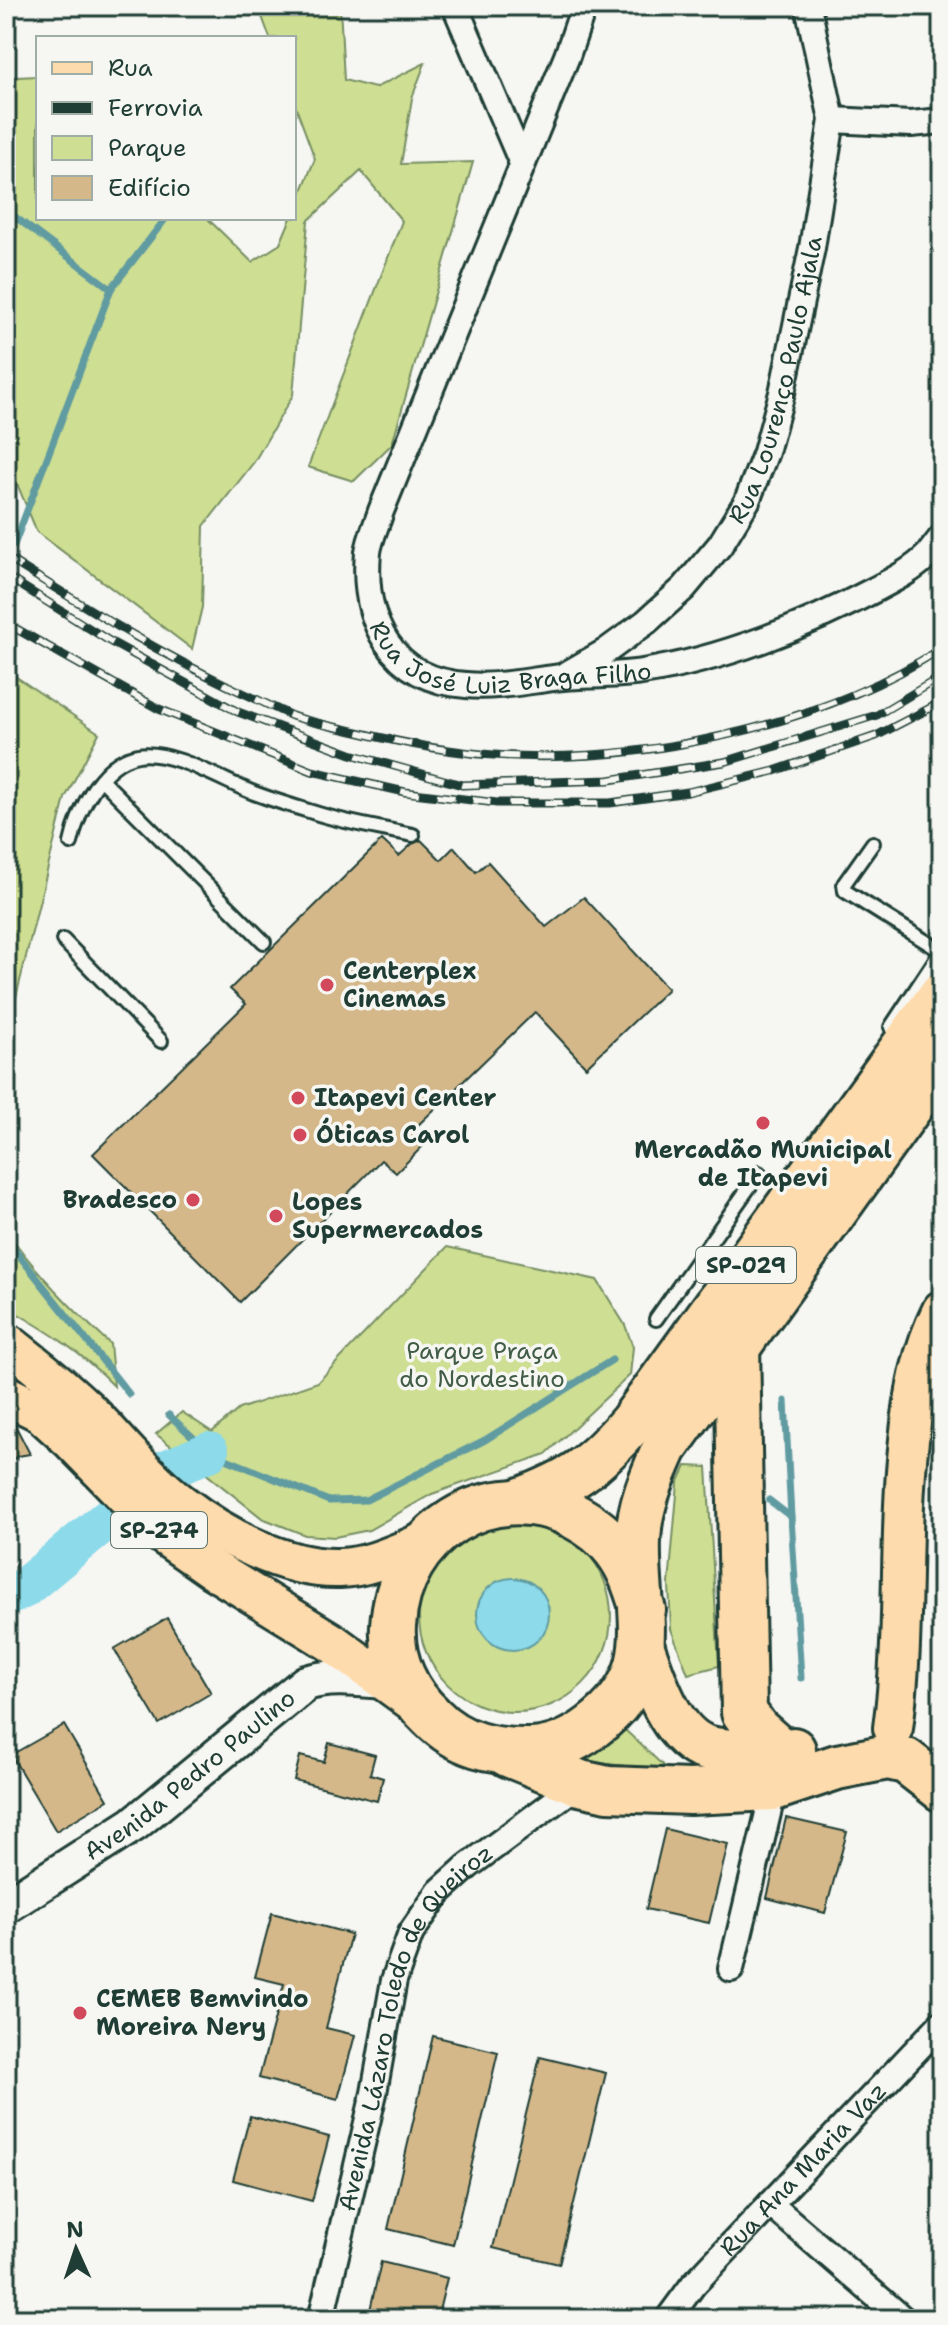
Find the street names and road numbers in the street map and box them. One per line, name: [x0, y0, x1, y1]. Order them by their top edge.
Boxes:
street label: Rua Lourenço Paulo Ajala: [721, 234, 830, 530]
street label: Rua José Luiz Braga Filho: [362, 616, 654, 702]
road number: SP-029: [696, 1247, 796, 1283]
road number: SP-274: [111, 1512, 207, 1548]
street label: Avenida Pedro Paulino: [78, 1682, 302, 1868]
street label: Avenida Lázaro Toledo de Queiroz: [331, 1837, 499, 2214]
street label: Rua Ana Maria Vaz: [713, 2075, 894, 2263]

